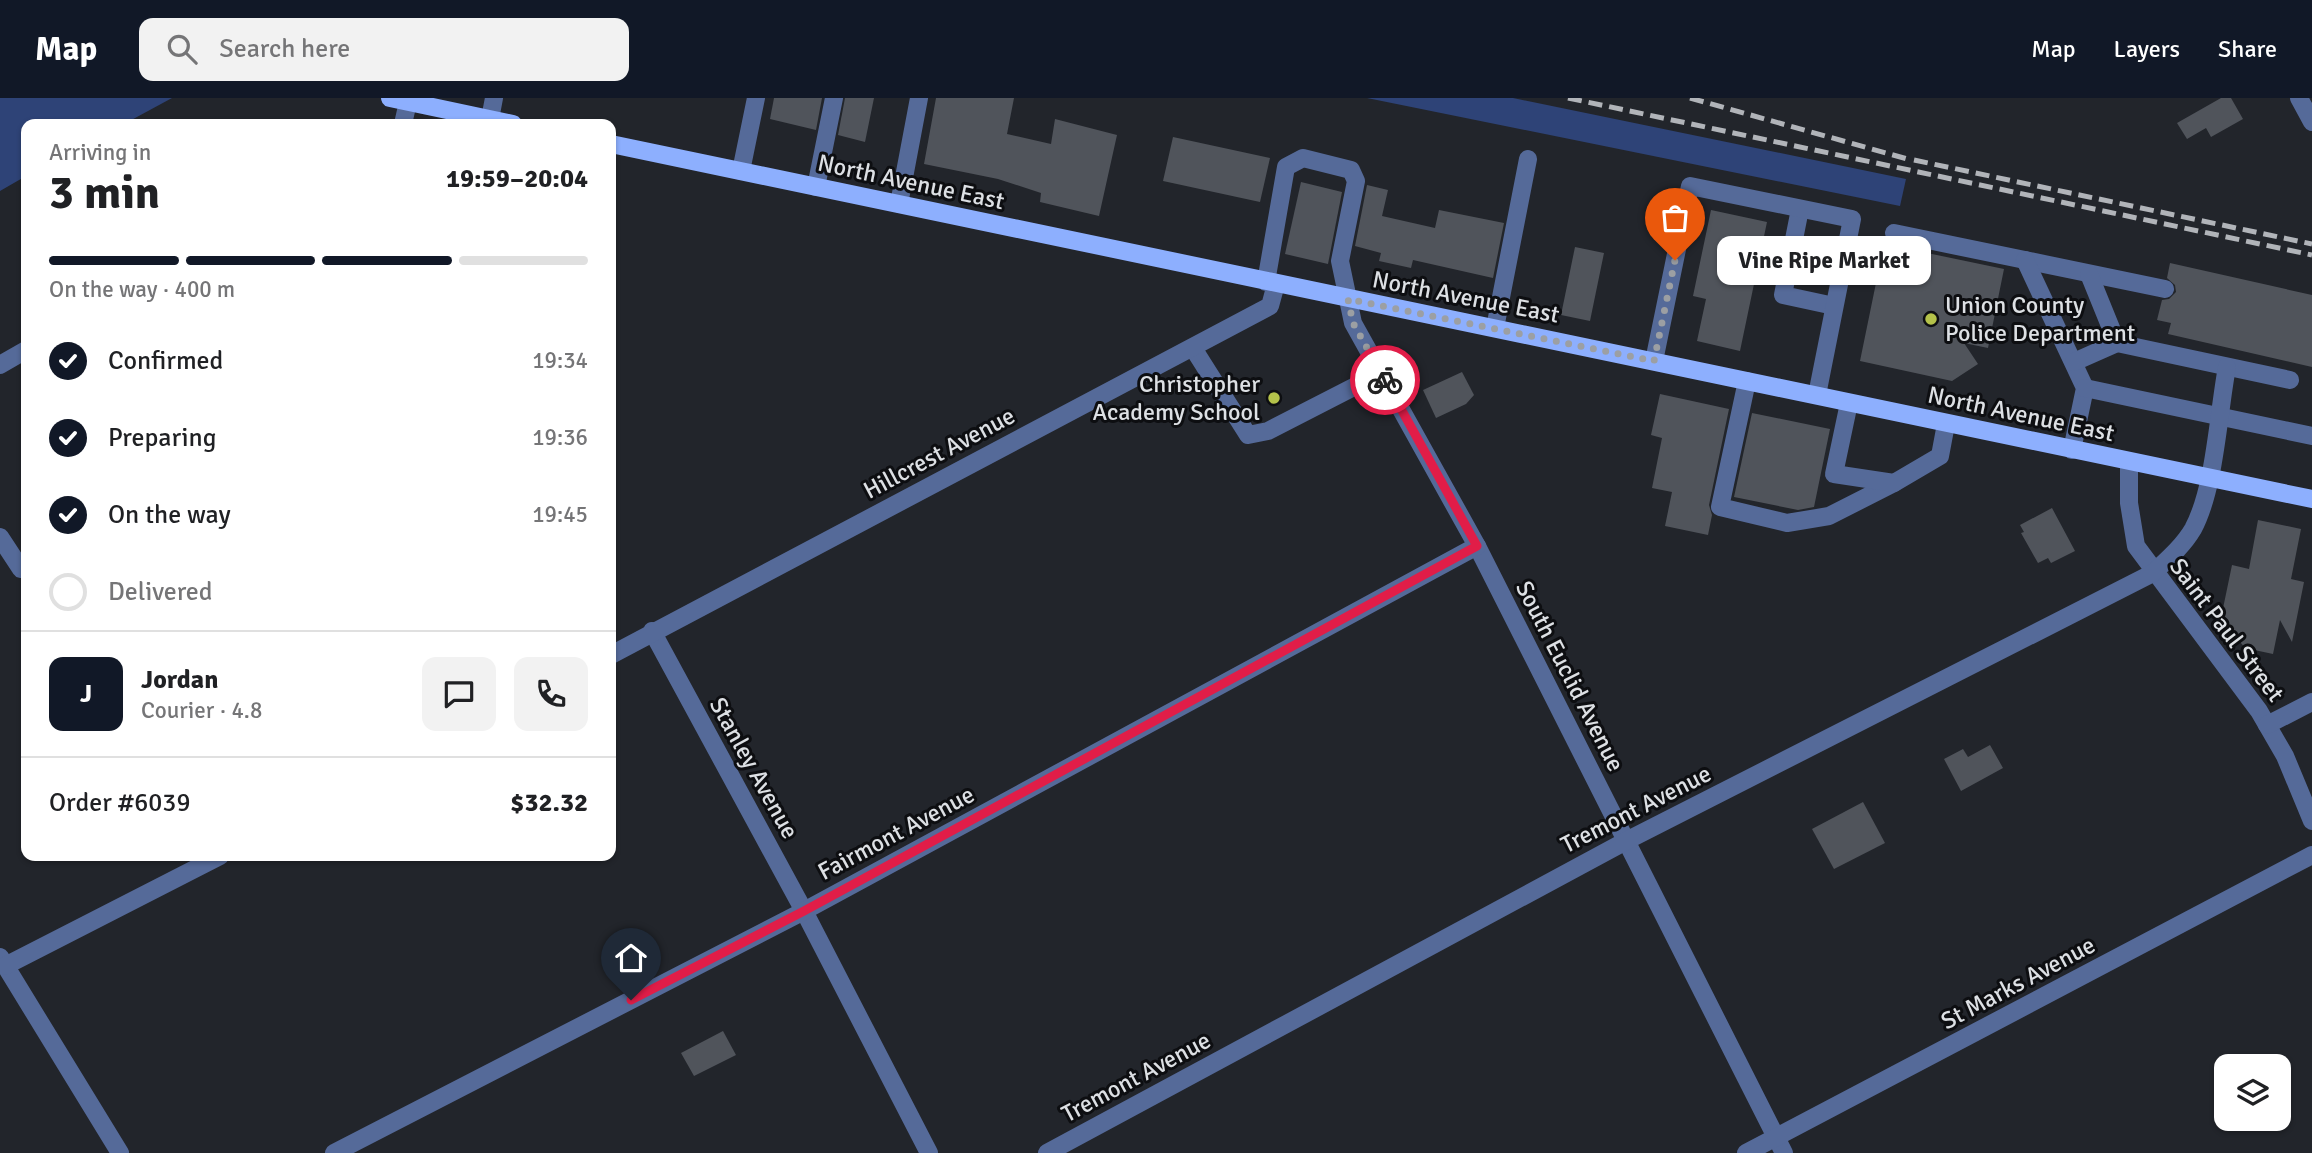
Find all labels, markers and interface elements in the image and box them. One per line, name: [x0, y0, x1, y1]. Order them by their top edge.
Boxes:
search box: [139, 18, 629, 81]
text: Map: [35, 29, 97, 70]
icon: search: [163, 30, 201, 68]
text: Search here: [219, 33, 350, 65]
text: Map: [2031, 34, 2076, 64]
text: Layers: [2114, 34, 2180, 64]
text: Share: [2218, 34, 2277, 64]
text: Arriving in: [49, 138, 151, 167]
street label: North Avenue East: [815, 148, 1007, 216]
text: 19:59–20:04: [446, 163, 588, 195]
text: 3 min: [49, 165, 160, 221]
pin: [1645, 188, 1705, 260]
icon: bag: [1656, 199, 1694, 237]
callout: Vine Ripe Market: [1717, 236, 1930, 284]
text: Vine Ripe Market: [1738, 246, 1910, 275]
street label: North Avenue East: [1370, 264, 1562, 330]
text: On the way · 400 m: [49, 275, 235, 304]
place label: Union County Police Department: [1945, 290, 2135, 348]
marker: Union County Police Department: [1923, 311, 1939, 327]
icon: check: [49, 342, 87, 380]
text: Confirmed: [108, 345, 223, 377]
courier: [1350, 345, 1420, 415]
text: 19:34: [532, 346, 588, 375]
icon: bike: [1366, 361, 1404, 399]
place label: Christopher Academy School: [1092, 369, 1260, 427]
street label: North Avenue East: [1925, 380, 2117, 448]
marker: Christopher Academy School: [1266, 390, 1282, 406]
street label: Hillcrest Avenue: [858, 400, 1020, 506]
icon: check: [49, 419, 87, 457]
text: Preparing: [108, 422, 216, 454]
text: 19:36: [532, 423, 588, 452]
icon: check: [49, 496, 87, 534]
text: On the way: [108, 499, 231, 531]
text: 19:45: [532, 500, 588, 529]
street label: Saint Paul Street: [2163, 552, 2291, 708]
text: Delivered: [108, 576, 213, 608]
street label: South Euclid Avenue: [1509, 576, 1631, 776]
button: chat: [422, 657, 496, 731]
button: phone: [514, 657, 588, 731]
text: Jordan: [141, 664, 218, 696]
text: J: [80, 678, 92, 710]
street label: Stanley Avenue: [703, 692, 805, 844]
text: Courier · 4.8: [141, 696, 262, 725]
street label: Tremont Avenue: [1556, 758, 1716, 860]
street label: Fairmont Avenue: [813, 779, 979, 887]
text: Order #6039: [49, 787, 190, 819]
text: $32.32: [510, 787, 588, 819]
pin: [601, 928, 661, 1000]
street label: St Marks Avenue: [1936, 930, 2100, 1036]
icon: home: [612, 939, 650, 977]
street label: Tremont Avenue: [1056, 1025, 1216, 1129]
map controls: [2214, 1054, 2291, 1131]
button: layers: [2214, 1054, 2291, 1131]

